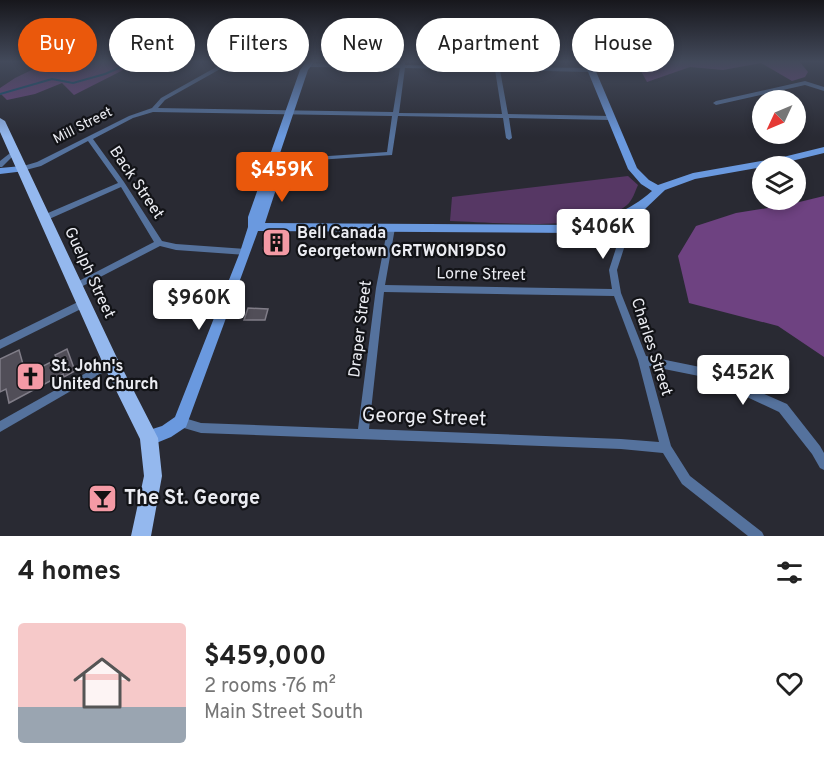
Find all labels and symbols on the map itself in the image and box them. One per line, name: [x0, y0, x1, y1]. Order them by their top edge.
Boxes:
north arrow: [752, 90, 806, 144]
street label: Mill Street: [51, 104, 115, 148]
street label: Back Street: [104, 143, 168, 223]
pin: $459K: [240, 152, 324, 203]
pin: $406K: [561, 209, 645, 260]
street label: Guelph Street: [59, 224, 119, 322]
place label: Bell Canada Georgetown GRTWON19DS0: [297, 224, 507, 262]
building icon: Bell Canada Georgetown GRTWON19DS0: [260, 227, 292, 259]
street label: Lorne Street: [436, 264, 526, 286]
street label: Draper Street: [345, 279, 377, 379]
pin: $960K: [157, 280, 241, 331]
street label: Charles Street: [626, 295, 676, 399]
pin: $452K: [701, 355, 785, 406]
place label: St. John's United Church: [51, 357, 159, 395]
church icon: St. John's United Church: [14, 360, 46, 392]
street label: George Street: [361, 403, 487, 433]
bar icon: The St. George: [87, 483, 119, 515]
place label: The St. George: [124, 486, 260, 512]

